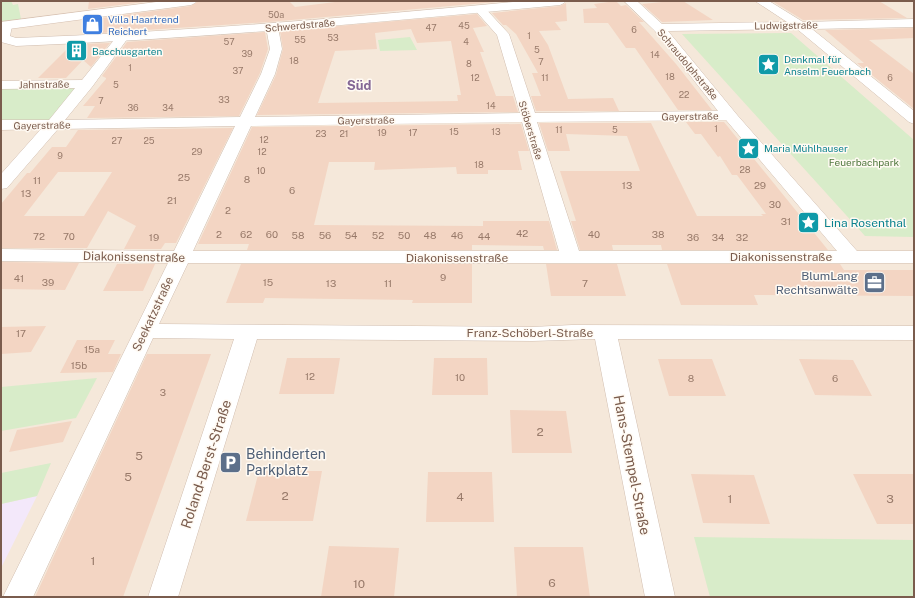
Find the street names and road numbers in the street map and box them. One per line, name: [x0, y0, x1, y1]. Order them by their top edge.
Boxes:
street label: Schwerdstraße: [264, 16, 336, 34]
street label: Ludwigstraße: [754, 18, 818, 32]
street label: Schraudolphstraße: [655, 26, 721, 102]
street label: Jahnstraße: [19, 78, 70, 90]
street label: Stöberstraße: [516, 99, 546, 161]
street label: Gayerstraße: [661, 109, 719, 122]
street label: Gayerstraße: [337, 113, 395, 126]
street label: Gayerstraße: [13, 118, 71, 131]
street label: Diakonissenstraße: [83, 249, 186, 265]
street label: Diakonissenstraße: [730, 250, 832, 264]
street label: Diakonissenstraße: [406, 251, 508, 265]
street label: Seekatzstraße: [130, 274, 176, 353]
street label: Franz-Schöberl-Straße: [467, 326, 594, 340]
street label: Hans-Stempel-Straße: [611, 394, 653, 536]
street label: Roland-Berst-Straße: [178, 398, 234, 530]

